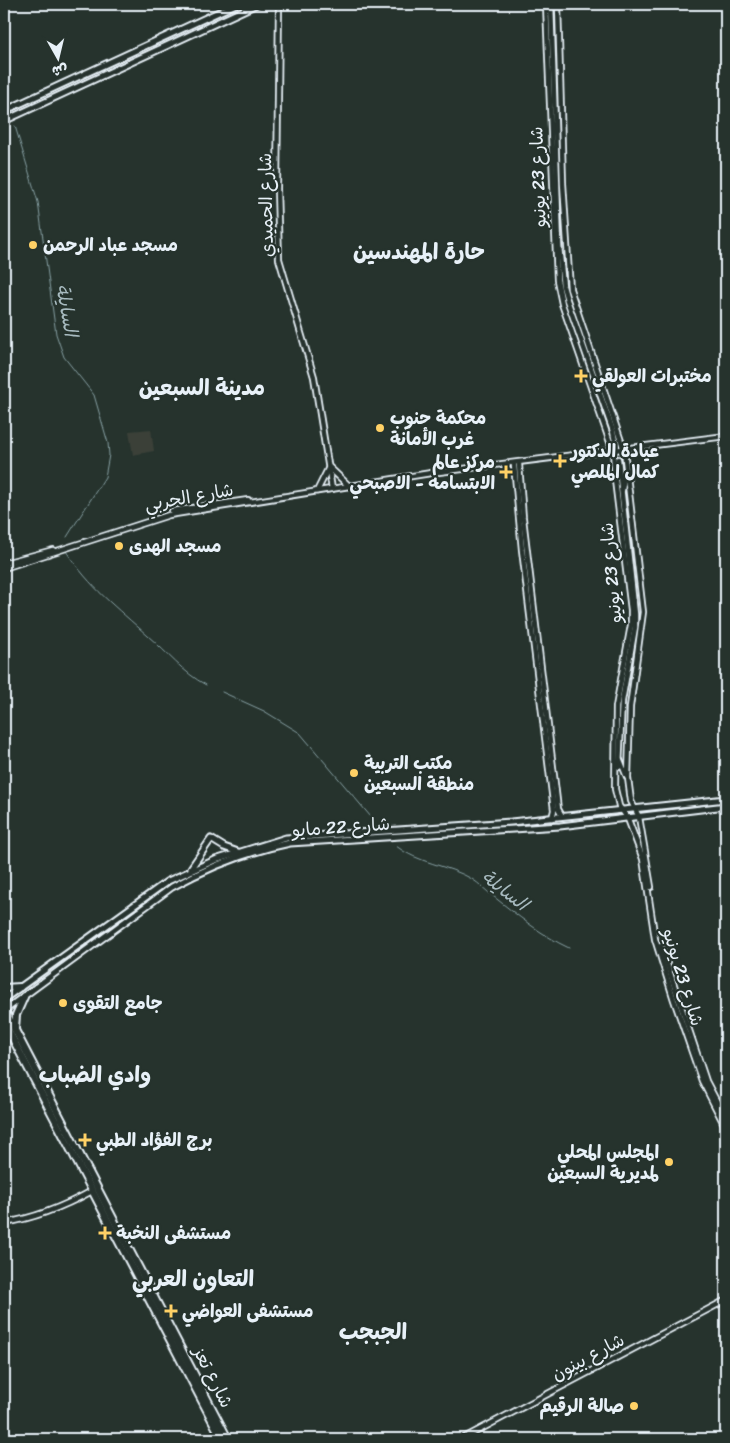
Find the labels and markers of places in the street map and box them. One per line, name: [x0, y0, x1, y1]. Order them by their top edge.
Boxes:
place label: مسجد عباد الرحمن: [43, 229, 178, 261]
marker: مسجد عباد الرحمن: [27, 239, 39, 251]
place label: مختبرات العولقي: [592, 360, 712, 392]
marker: مختبرات العولقي: [574, 369, 588, 383]
place label: محكمة جنوب غرب الأمانة: [390, 402, 486, 455]
marker: محكمة جنوب غرب الأمانة: [374, 422, 386, 434]
place label: عيادة الدكتور كمال الملصي: [569, 435, 660, 488]
place label: مركز عالم الابتسامه - الاصبحي: [350, 446, 495, 499]
marker: عيادة الدكتور كمال الملصي: [553, 454, 567, 468]
marker: مركز عالم الابتسامه - الاصبحي: [499, 465, 513, 479]
place label: مسجد الهدى: [129, 530, 222, 562]
marker: مسجد الهدى: [113, 540, 125, 552]
place label: مكتب التربية منطقة السبعين: [364, 747, 474, 800]
marker: مكتب التربية منطقة السبعين: [348, 767, 360, 779]
place label: جامع التقوى: [73, 987, 163, 1019]
marker: جامع التقوى: [57, 997, 69, 1009]
place label: برج الفؤاد الطبي: [96, 1124, 213, 1156]
marker: برج الفؤاد الطبي: [78, 1133, 92, 1147]
place label: المجلس المحلي لمديرية السبعين: [547, 1136, 659, 1189]
marker: المجلس المحلي لمديرية السبعين: [663, 1156, 675, 1168]
place label: مستشفى النخبة: [116, 1217, 231, 1249]
marker: مستشفى النخبة: [98, 1226, 112, 1240]
place label: مستشفى العواضي: [182, 1295, 314, 1327]
marker: مستشفى العواضي: [164, 1304, 178, 1318]
place label: صالة الرقيم: [540, 1390, 624, 1422]
marker: صالة الرقيم: [628, 1400, 640, 1412]

